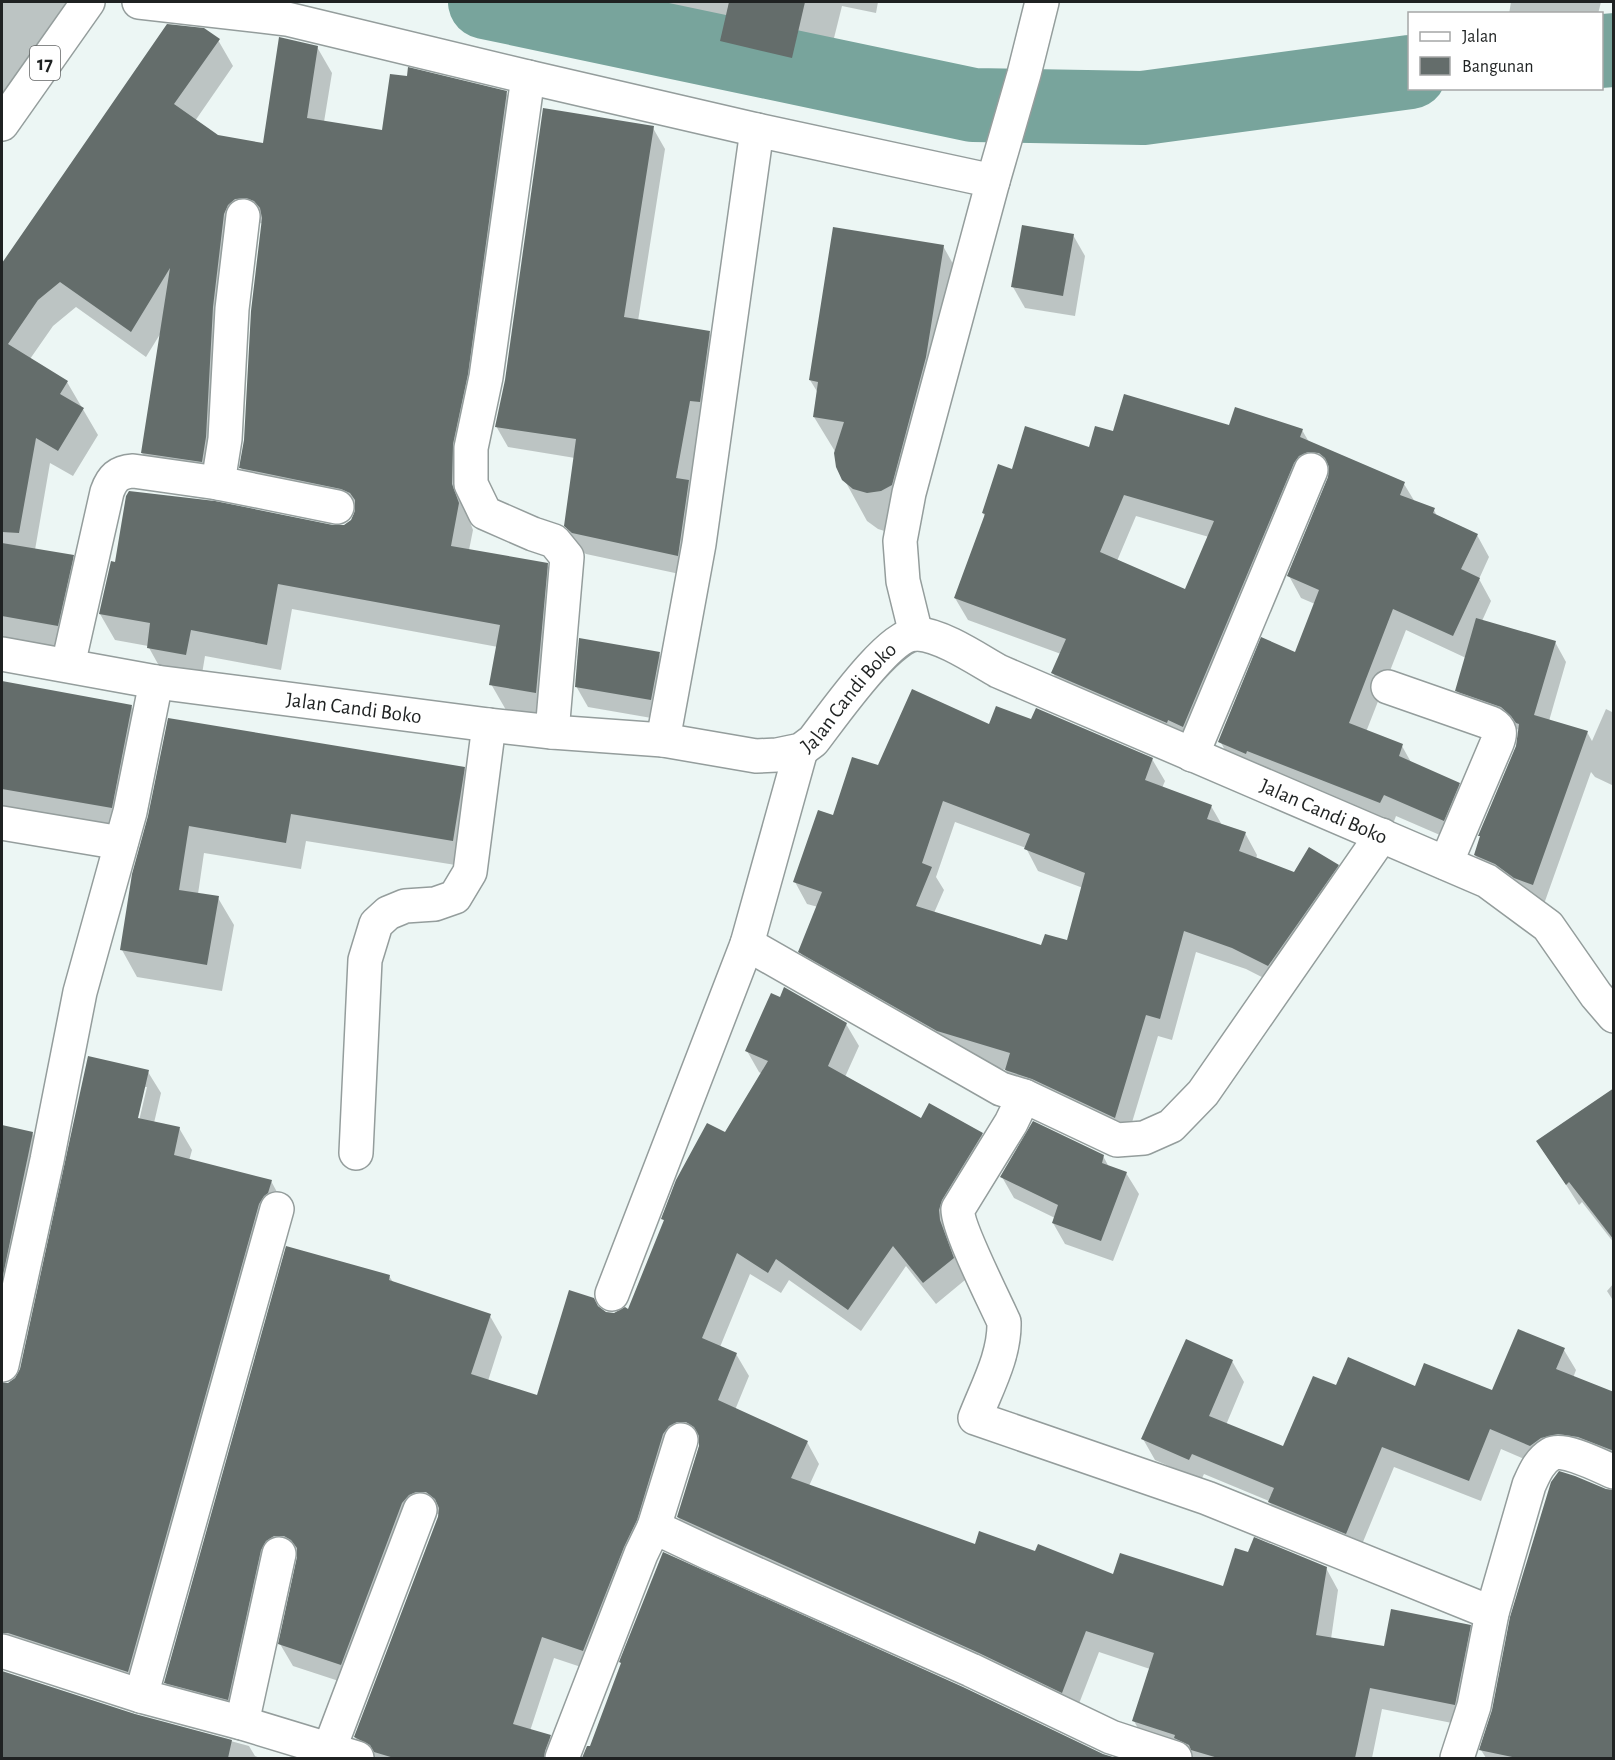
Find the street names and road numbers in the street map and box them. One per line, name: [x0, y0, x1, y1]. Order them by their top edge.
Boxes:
road number: 17: [30, 46, 60, 80]
street label: Jalan Candi Boko: [797, 638, 900, 757]
street label: Jalan Candi Boko: [285, 689, 423, 727]
street label: Jalan Candi Boko: [1257, 775, 1391, 848]

